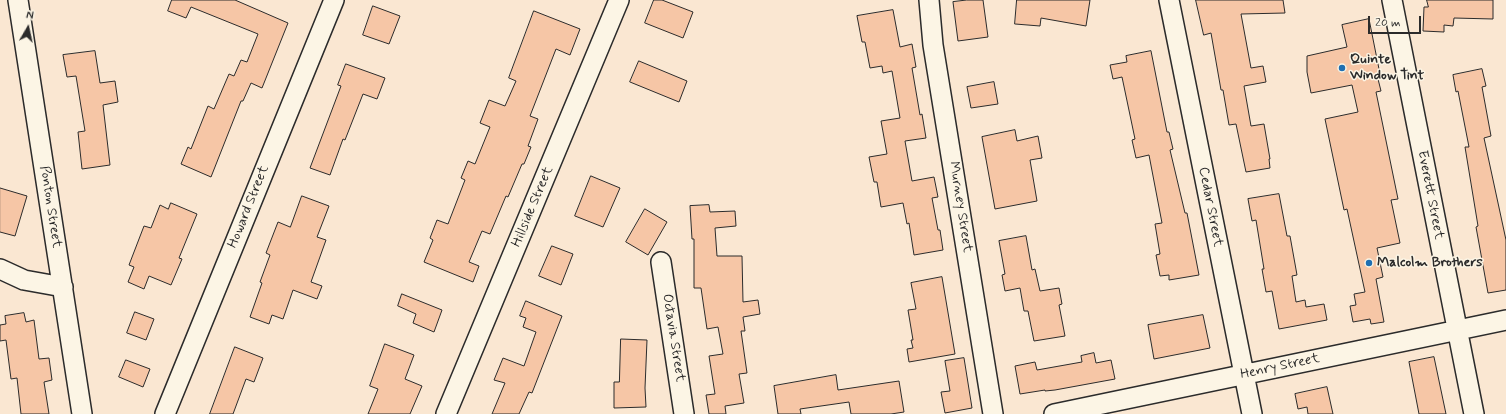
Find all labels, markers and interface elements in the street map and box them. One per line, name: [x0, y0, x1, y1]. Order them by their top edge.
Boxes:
north arrow: [8, 8, 48, 48]
scale bar: [1370, 8, 1423, 34]
text: N: [25, 9, 35, 24]
text: 20 m: [1375, 15, 1401, 31]
place label: Quinte Window Tint: [1350, 52, 1424, 84]
marker: Quinte Window Tint: [1337, 63, 1347, 73]
street label: Everett Street: [1413, 149, 1447, 241]
street label: Murney Street: [944, 160, 976, 254]
street label: Howard Street: [225, 163, 273, 251]
street label: Hillside Street: [508, 164, 558, 250]
street label: Ponton Street: [35, 165, 65, 249]
street label: Cedar Street: [1194, 166, 1226, 248]
place label: Malcolm Brothers: [1377, 255, 1483, 271]
marker: Malcolm Brothers: [1364, 258, 1374, 268]
street label: Octavia Street: [658, 293, 688, 383]
street label: Henry Street: [1239, 350, 1321, 384]

